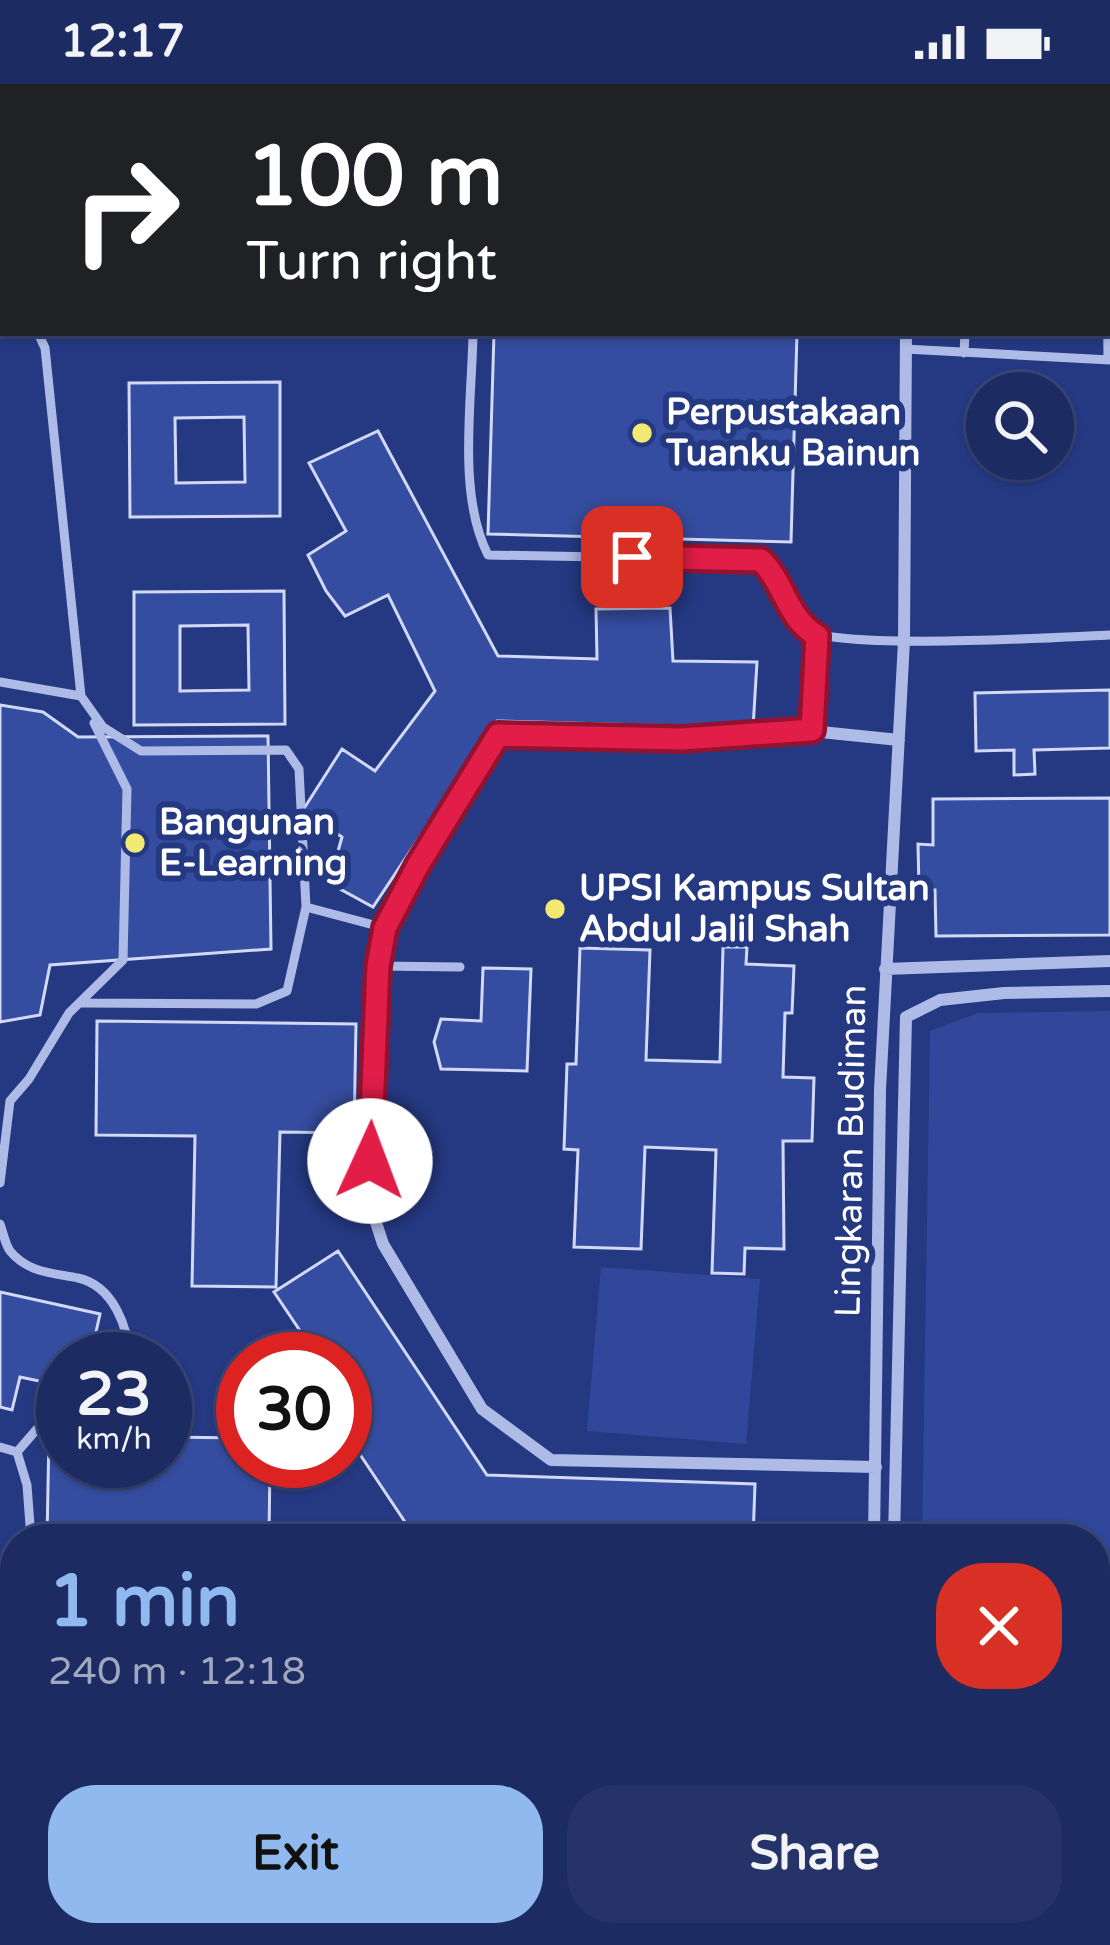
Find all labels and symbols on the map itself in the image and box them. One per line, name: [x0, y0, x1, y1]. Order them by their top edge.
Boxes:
place label: Perpustakaan Tuanku Bainun: [665, 391, 921, 475]
marker: Perpustakaan Tuanku Bainun: [629, 420, 655, 446]
pin: [581, 506, 683, 608]
place label: Bangunan E-Learning: [159, 801, 347, 885]
marker: Bangunan E-Learning: [122, 830, 148, 856]
place label: UPSI Kampus Sultan Abdul Jalil Shah: [579, 867, 930, 951]
marker: UPSI Kampus Sultan Abdul Jalil Shah: [542, 896, 568, 922]
street label: Lingkaran Budiman: [827, 984, 875, 1318]
position arrow: [307, 1098, 433, 1224]
speed limit sign: 30: [216, 1332, 372, 1488]

